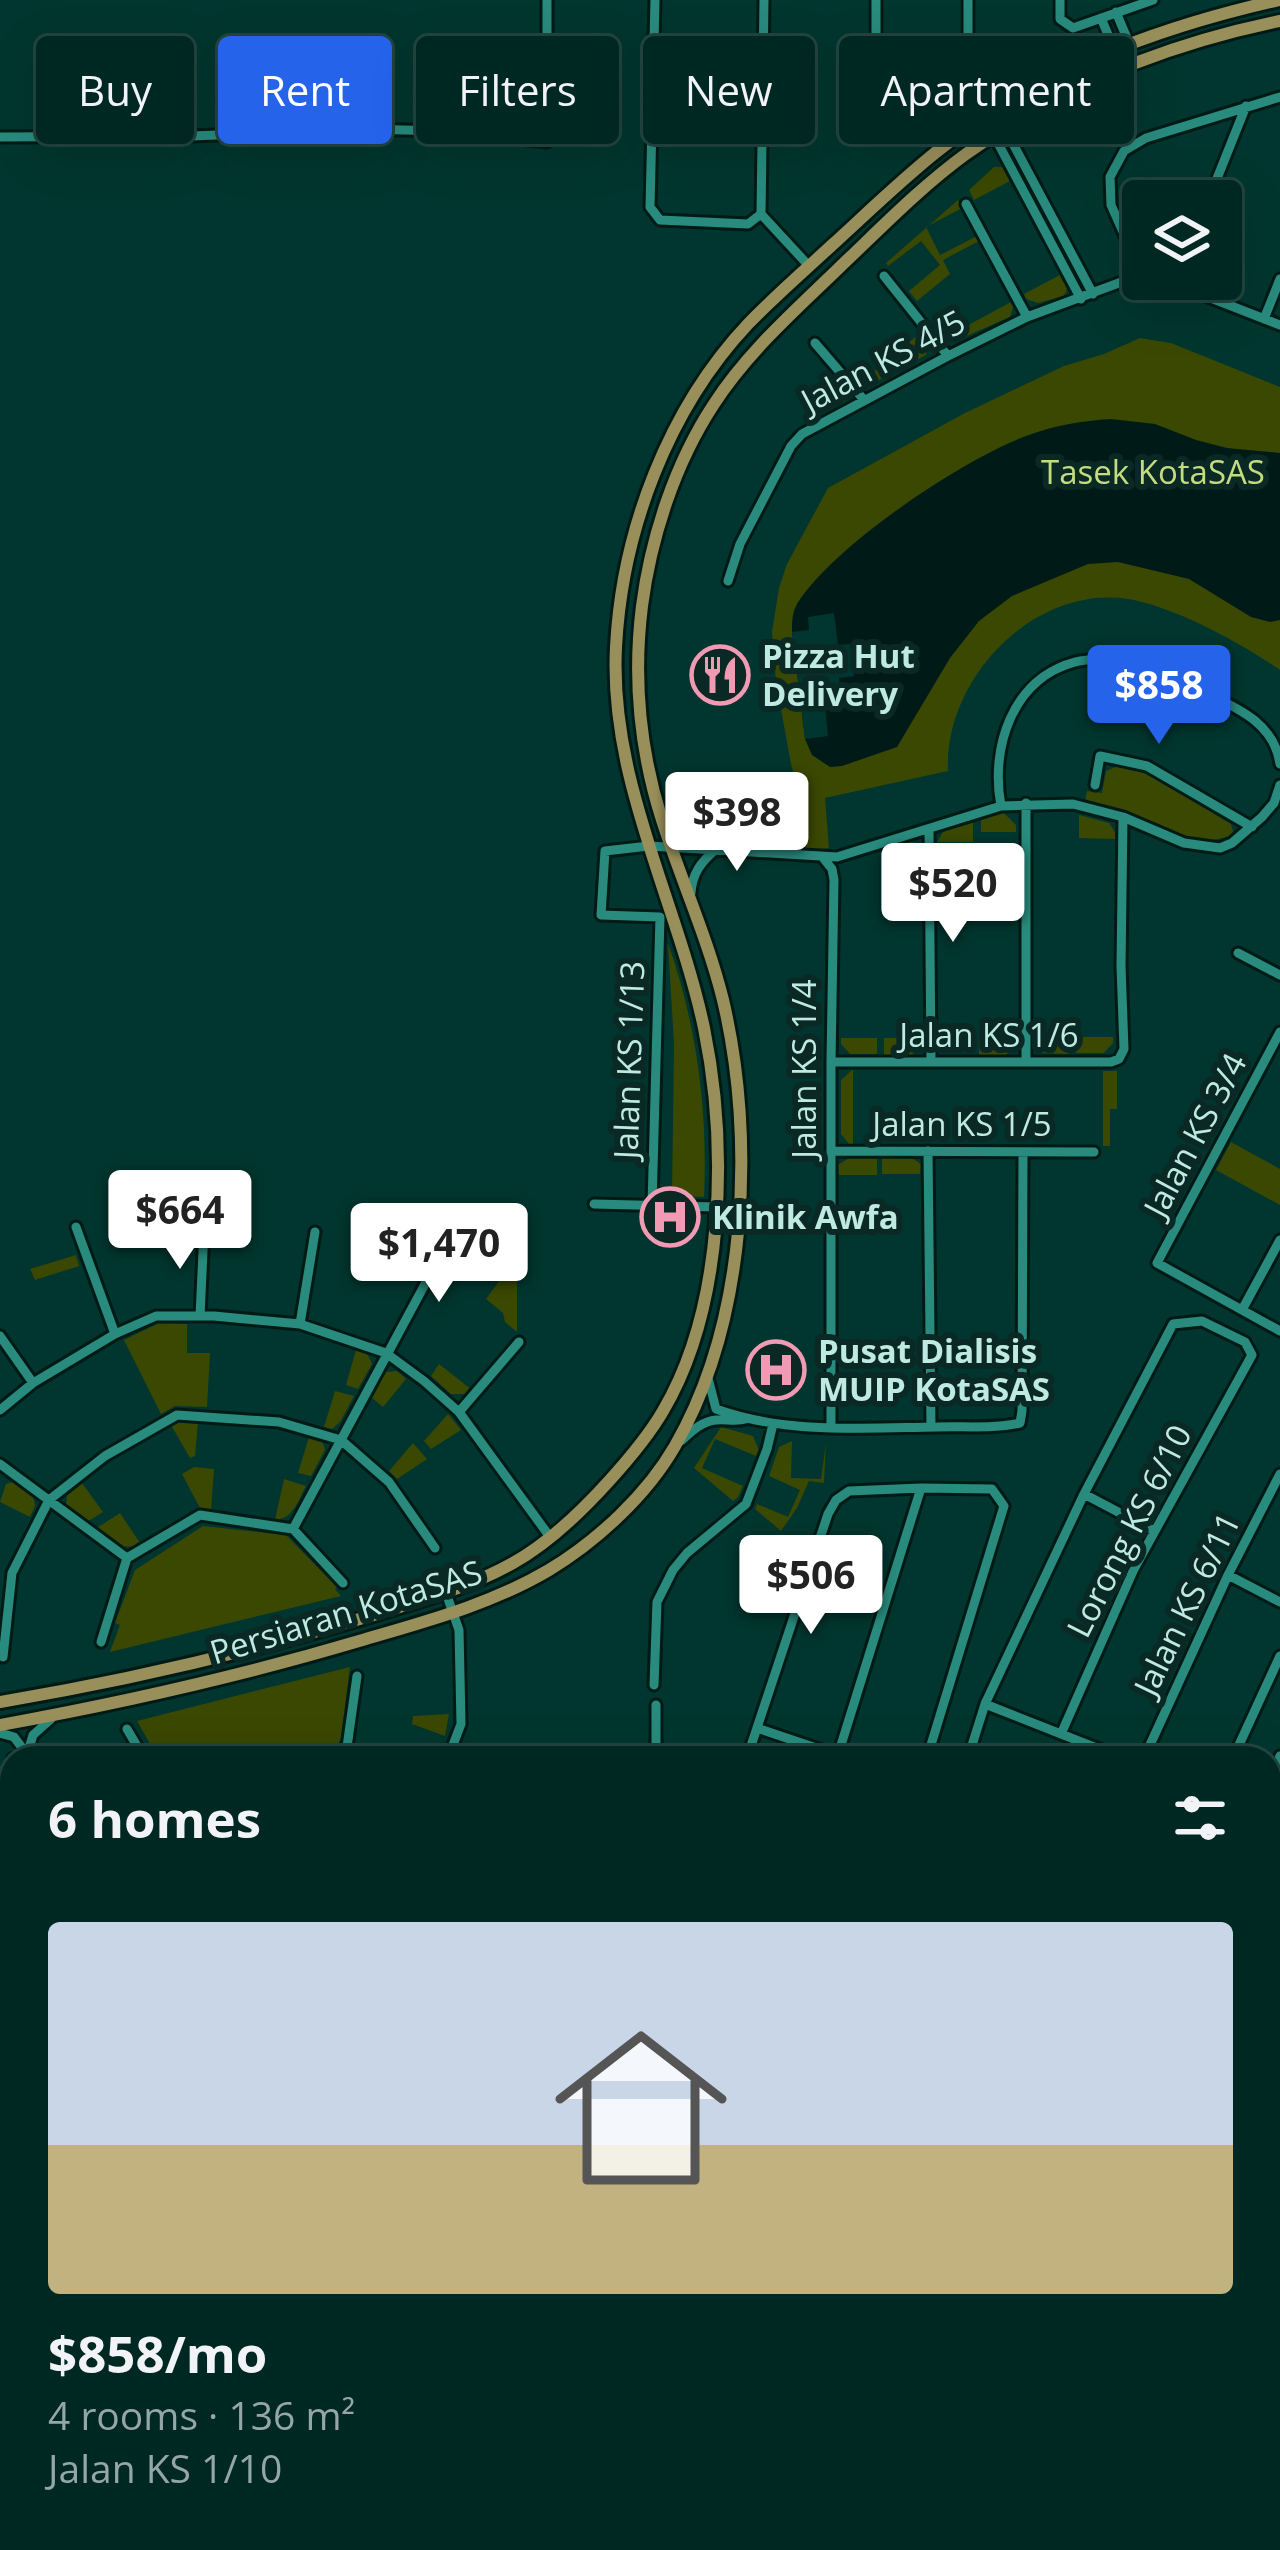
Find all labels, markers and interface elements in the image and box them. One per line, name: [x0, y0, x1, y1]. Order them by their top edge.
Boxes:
chip: Buy: [36, 36, 194, 144]
chip: Rent: [218, 36, 392, 144]
chip: Filters: [416, 36, 619, 144]
chip: New: [643, 36, 815, 144]
chip: Apartment: [839, 36, 1134, 144]
map controls: [1122, 180, 1242, 300]
button: layers: [1122, 180, 1242, 300]
street label: Jalan KS 4/5: [790, 299, 973, 424]
park label: Tasek KotaSAS: [1041, 449, 1265, 494]
place label: Pizza Hut Delivery: [762, 633, 915, 716]
restaurant icon: Pizza Hut Delivery: [689, 644, 751, 706]
pin: $858: [1088, 645, 1230, 747]
text: $858: [1114, 657, 1204, 710]
pin: $398: [666, 772, 808, 874]
text: $398: [692, 784, 782, 837]
pin: $520: [882, 843, 1024, 945]
text: $520: [908, 855, 998, 908]
street label: Jalan KS 1/13: [602, 960, 654, 1163]
street label: Jalan KS 1/4: [781, 979, 826, 1162]
street label: Jalan KS 1/6: [896, 1012, 1079, 1057]
street label: Jalan KS 3/4: [1131, 1045, 1257, 1227]
street label: Jalan KS 1/5: [869, 1101, 1052, 1146]
pin: $664: [109, 1170, 251, 1272]
text: $664: [135, 1182, 225, 1235]
hospital icon: Klinik Awfa: [639, 1186, 701, 1248]
place label: Klinik Awfa: [712, 1194, 899, 1239]
pin: $1,470: [341, 1203, 537, 1305]
text: $1,470: [378, 1215, 500, 1268]
place label: Pusat Dialisis MUIP KotaSAS: [818, 1328, 1050, 1411]
hospital icon: Pusat Dialisis MUIP KotaSAS: [745, 1339, 807, 1401]
street label: Lorong KS 6/10: [1056, 1417, 1201, 1645]
street label: Jalan KS 6/11: [1122, 1505, 1250, 1705]
pin: $506: [740, 1535, 882, 1637]
text: $506: [766, 1547, 856, 1600]
street label: Persiaran KotaSAS: [204, 1549, 487, 1674]
text: 6 homes: [48, 1783, 261, 1853]
icon: filters: [1167, 1785, 1233, 1851]
icon: home: [533, 2000, 749, 2216]
text: $858/mo: [48, 2318, 267, 2388]
text: 4 rooms · 136 m²: [48, 2388, 355, 2441]
text: Jalan KS 1/10: [48, 2441, 282, 2494]

